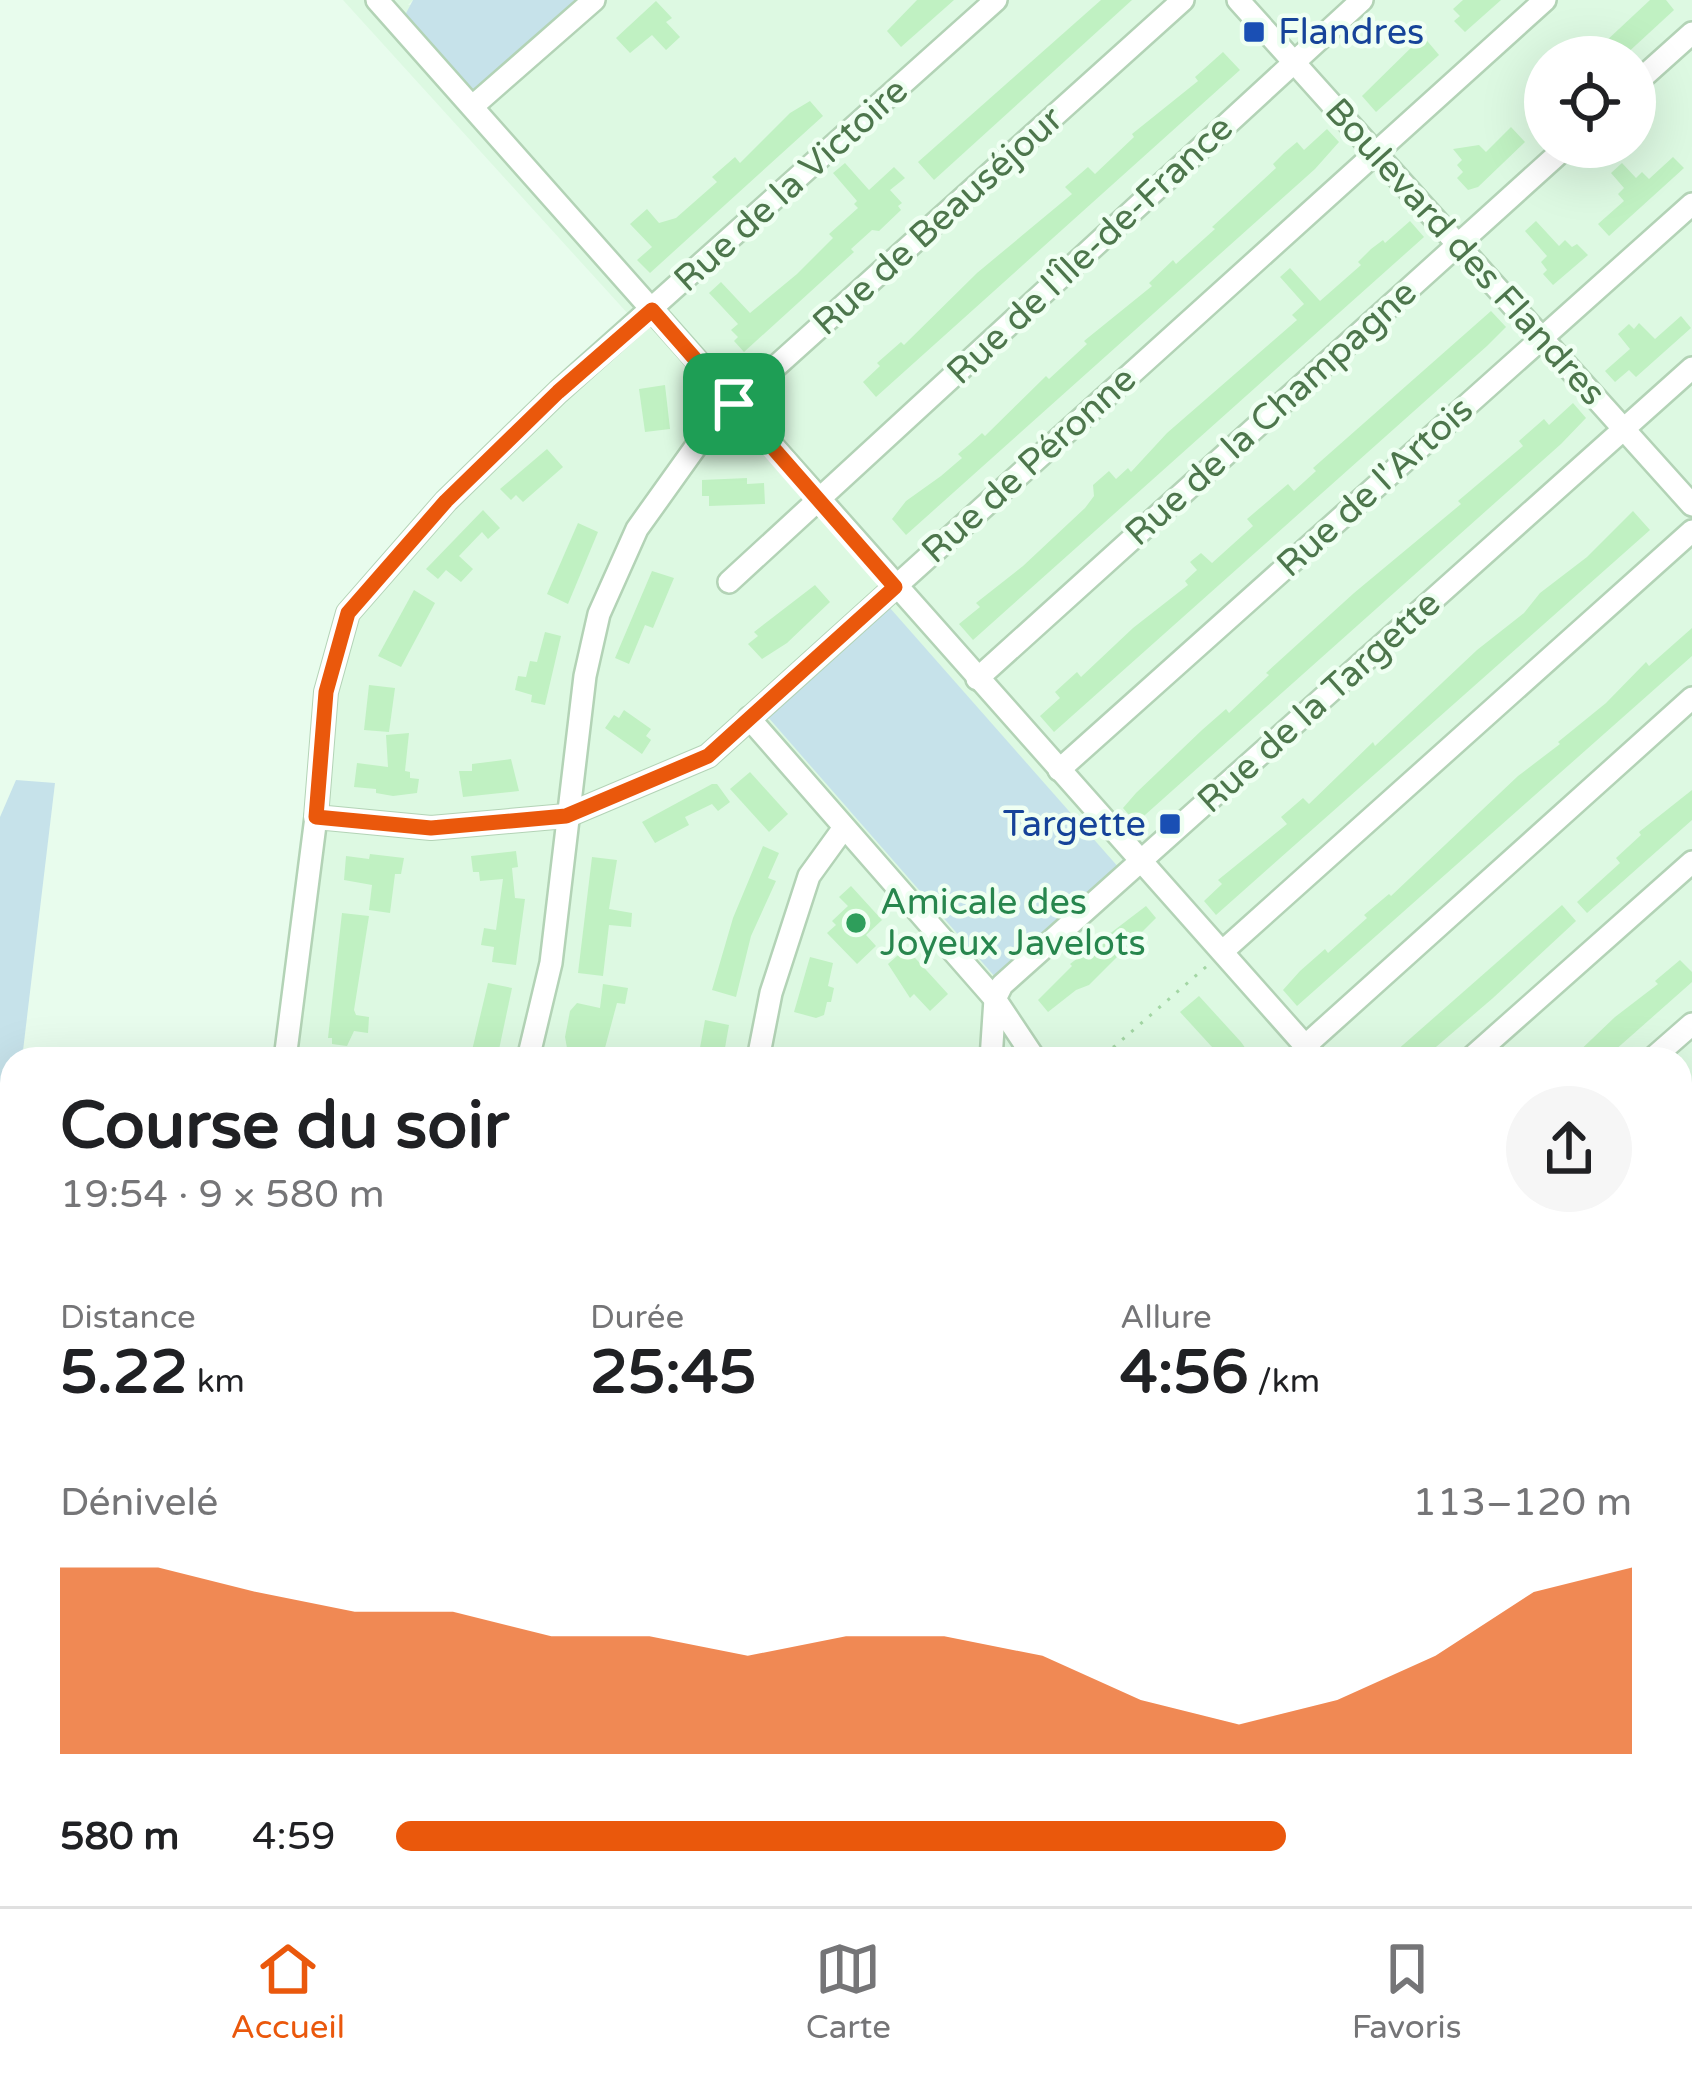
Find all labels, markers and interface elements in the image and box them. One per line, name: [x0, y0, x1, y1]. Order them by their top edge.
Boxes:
place label: Flandres: [1278, 11, 1424, 54]
marker: Flandres: [1241, 19, 1267, 45]
map controls: [1524, 36, 1656, 168]
button: locate: [1524, 36, 1656, 168]
street label: Rue de la Victoire: [665, 69, 917, 301]
street label: Boulevard des Flandres: [1316, 90, 1614, 414]
street label: Rue de Beauséjour: [804, 97, 1072, 344]
street label: Rue de l'Île-de-France: [938, 107, 1242, 393]
street label: Rue de la Champagne: [1117, 271, 1425, 555]
pin: [683, 353, 785, 455]
street label: Rue de Péronne: [913, 358, 1145, 572]
icon: arrive: [701, 371, 767, 437]
street label: Rue de l'Artois: [1268, 388, 1482, 586]
street label: Rue de la Targette: [1189, 582, 1449, 822]
place label: Targette: [1003, 803, 1146, 846]
marker: Targette: [1157, 811, 1183, 837]
place label: Amicale des Joyeux Javelots: [880, 881, 1146, 965]
marker: Amicale des Joyeux Javelots: [843, 910, 869, 936]
text: Course du soir: [60, 1086, 509, 1166]
button: share: [1506, 1086, 1632, 1212]
text: 19:54 · 9 × 580 m: [60, 1171, 385, 1218]
text: Distance: [60, 1298, 196, 1337]
text: Durée: [590, 1298, 684, 1337]
text: Allure: [1120, 1298, 1212, 1337]
text: 5.22: [60, 1337, 188, 1409]
text: 25:45: [590, 1337, 756, 1409]
text: 4:56: [1120, 1337, 1249, 1409]
text: km: [188, 1362, 245, 1401]
text: /km: [1249, 1362, 1320, 1401]
text: Dénivelé: [60, 1479, 218, 1526]
text: 113–120 m: [1412, 1479, 1632, 1526]
text: 580 m: [60, 1813, 179, 1860]
text: 4:59: [252, 1813, 336, 1860]
tab: Accueil: [230, 1936, 345, 2047]
tab: Carte: [806, 1936, 891, 2047]
tab: Favoris: [1352, 1936, 1462, 2047]

